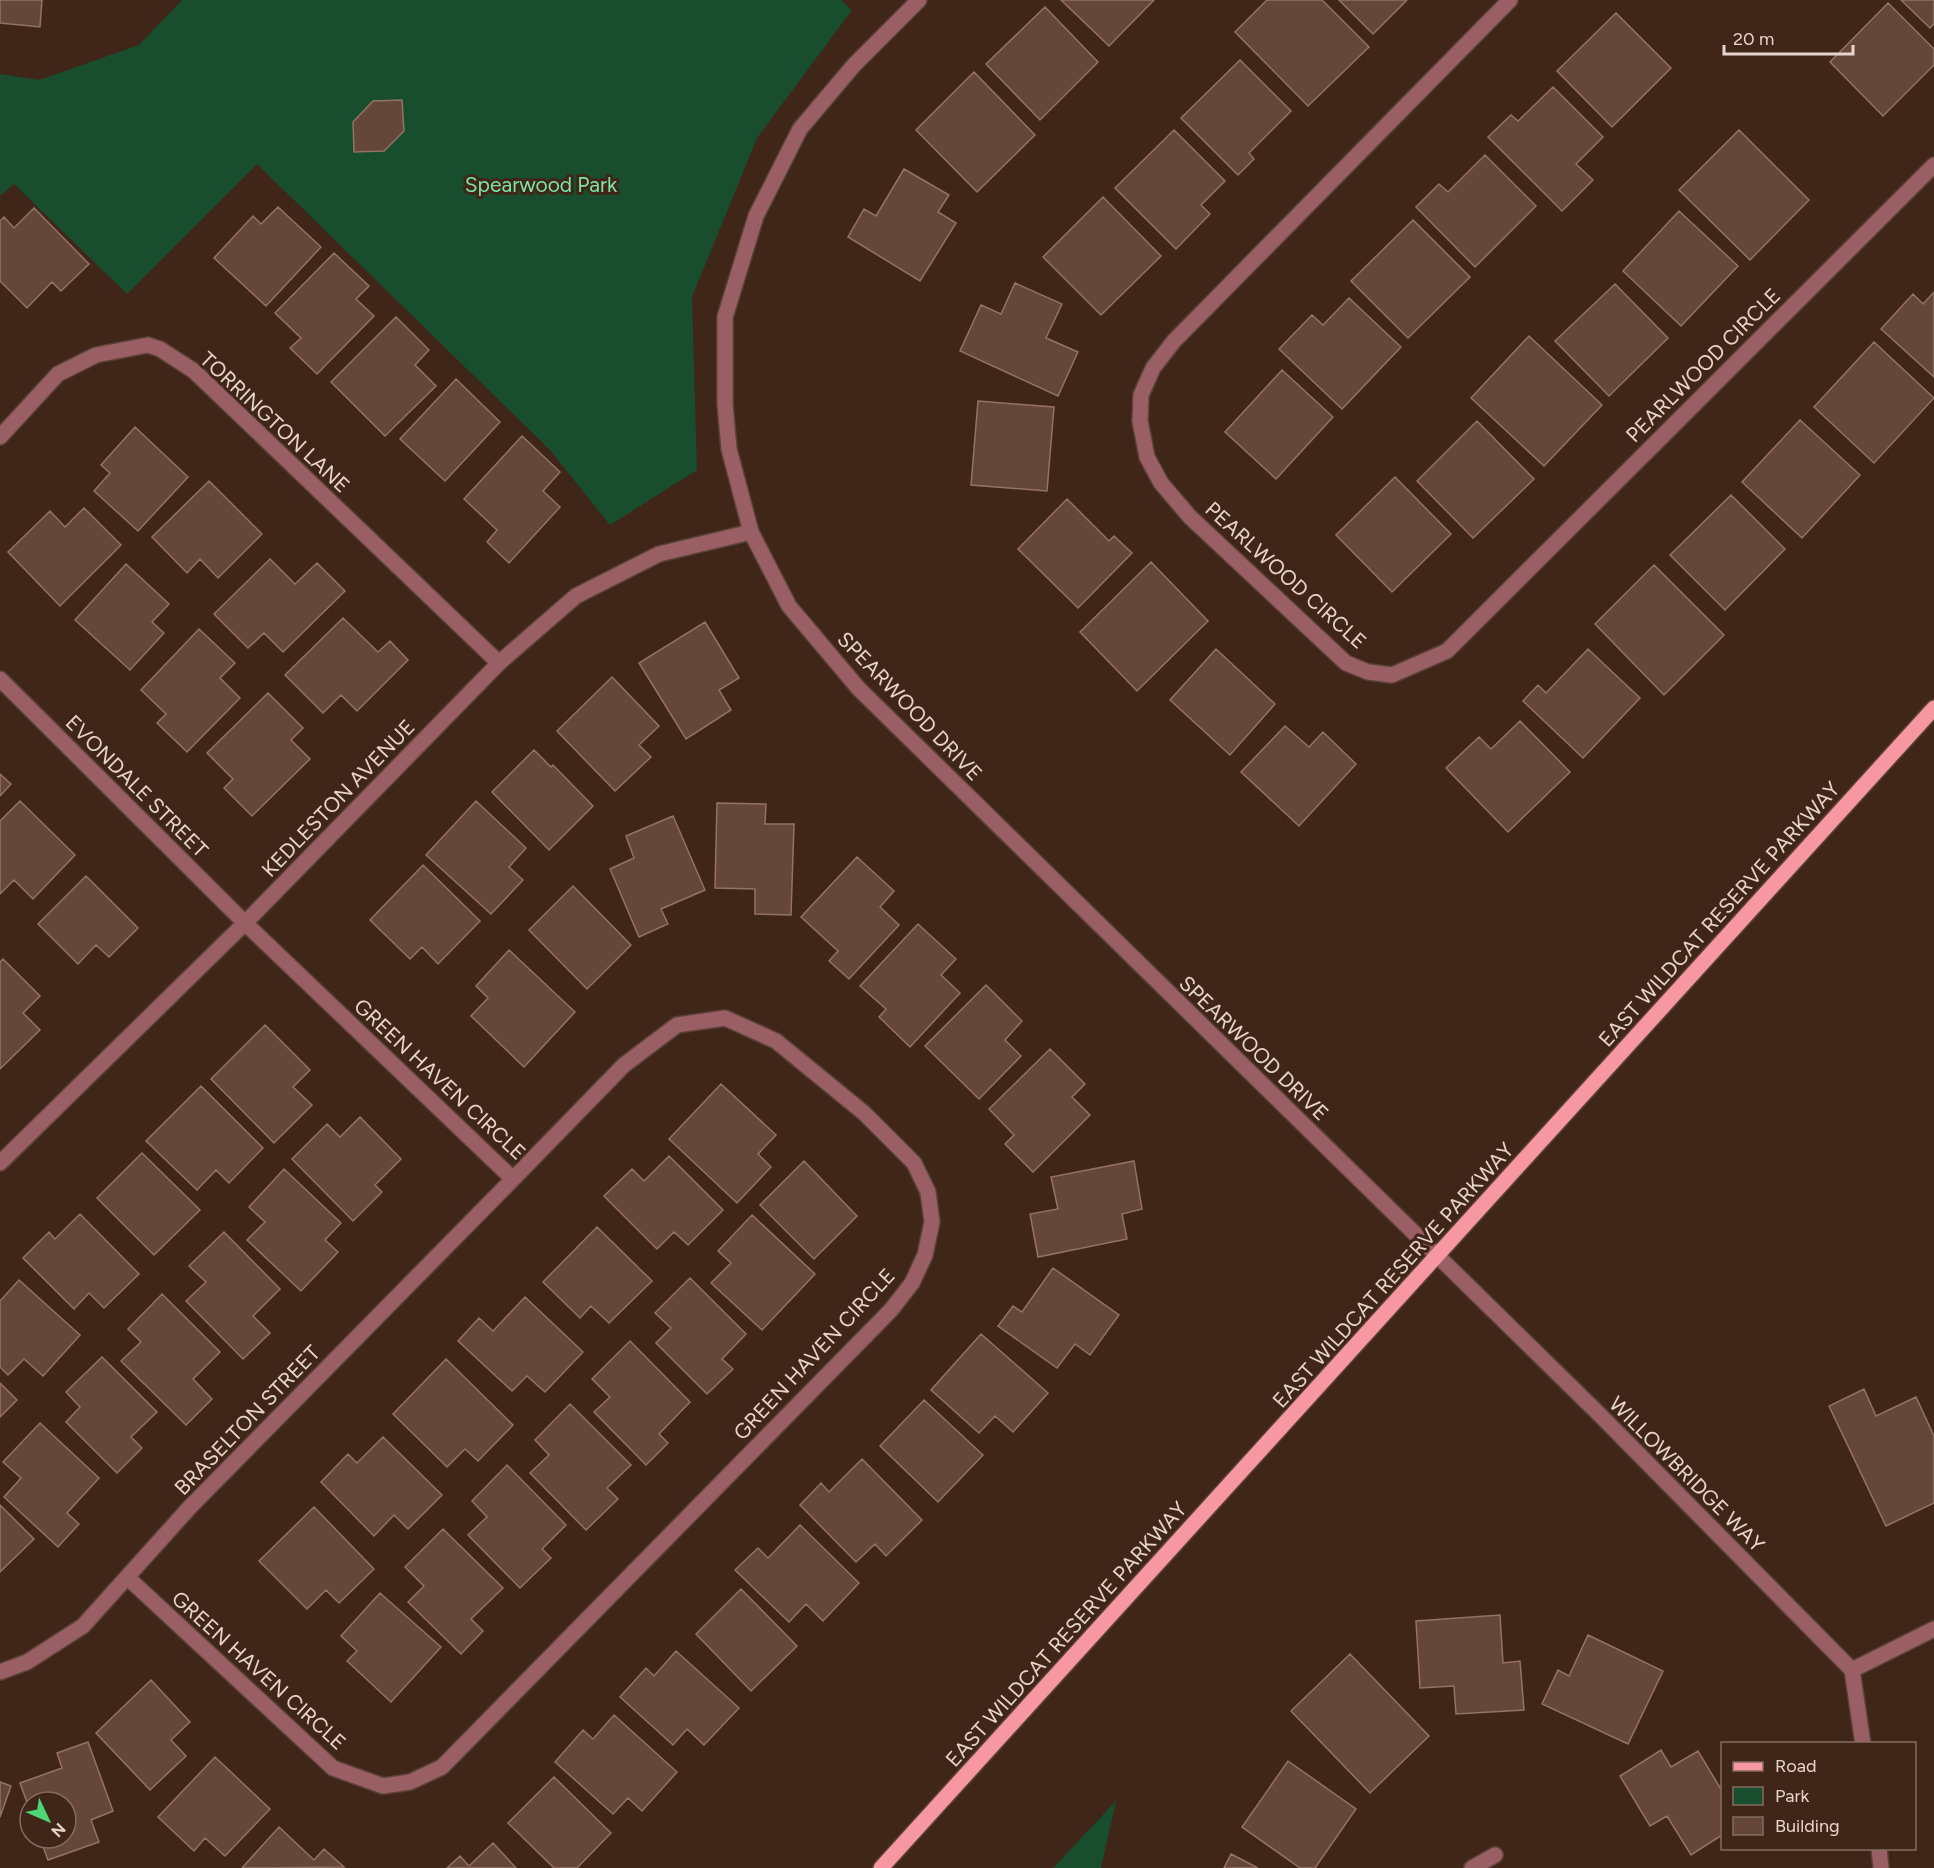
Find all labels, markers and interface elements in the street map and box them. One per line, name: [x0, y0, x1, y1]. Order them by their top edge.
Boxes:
scale bar: [1724, 18, 1853, 56]
text: 20 m: [1733, 28, 1774, 50]
park label: Spearwood Park: [465, 172, 618, 197]
street label: PEARLWOOD CIRCLE: [1621, 283, 1785, 447]
street label: TORRINGTON LANE: [195, 346, 355, 498]
street label: PEARLWOOD CIRCLE: [1200, 496, 1372, 654]
street label: SPEARWOOD DRIVE: [832, 626, 988, 786]
street label: EVONDALE STREET: [61, 710, 214, 863]
street label: KEDLESTON AVENUE: [256, 714, 420, 882]
street label: EAST WILDCAT RESERVE PARKWAY: [1593, 776, 1845, 1052]
street label: SPEARWOOD DRIVE: [1174, 970, 1334, 1126]
street label: GREEN HAVEN CIRCLE: [349, 993, 531, 1165]
street label: EAST WILDCAT RESERVE PARKWAY: [1267, 1137, 1519, 1413]
street label: GREEN HAVEN CIRCLE: [728, 1263, 900, 1445]
street label: BRASELTON STREET: [169, 1340, 325, 1500]
street label: WILLOWBRIDGE WAY: [1604, 1391, 1770, 1557]
street label: EAST WILDCAT RESERVE PARKWAY: [940, 1496, 1192, 1772]
street label: GREEN HAVEN CIRCLE: [167, 1585, 351, 1755]
legend: [1721, 1742, 1916, 1850]
text: Road: [1775, 1755, 1816, 1777]
text: Park: [1775, 1785, 1810, 1807]
north arrow: [18, 1790, 78, 1850]
text: Building: [1775, 1815, 1840, 1837]
text: N: [47, 1819, 70, 1841]

